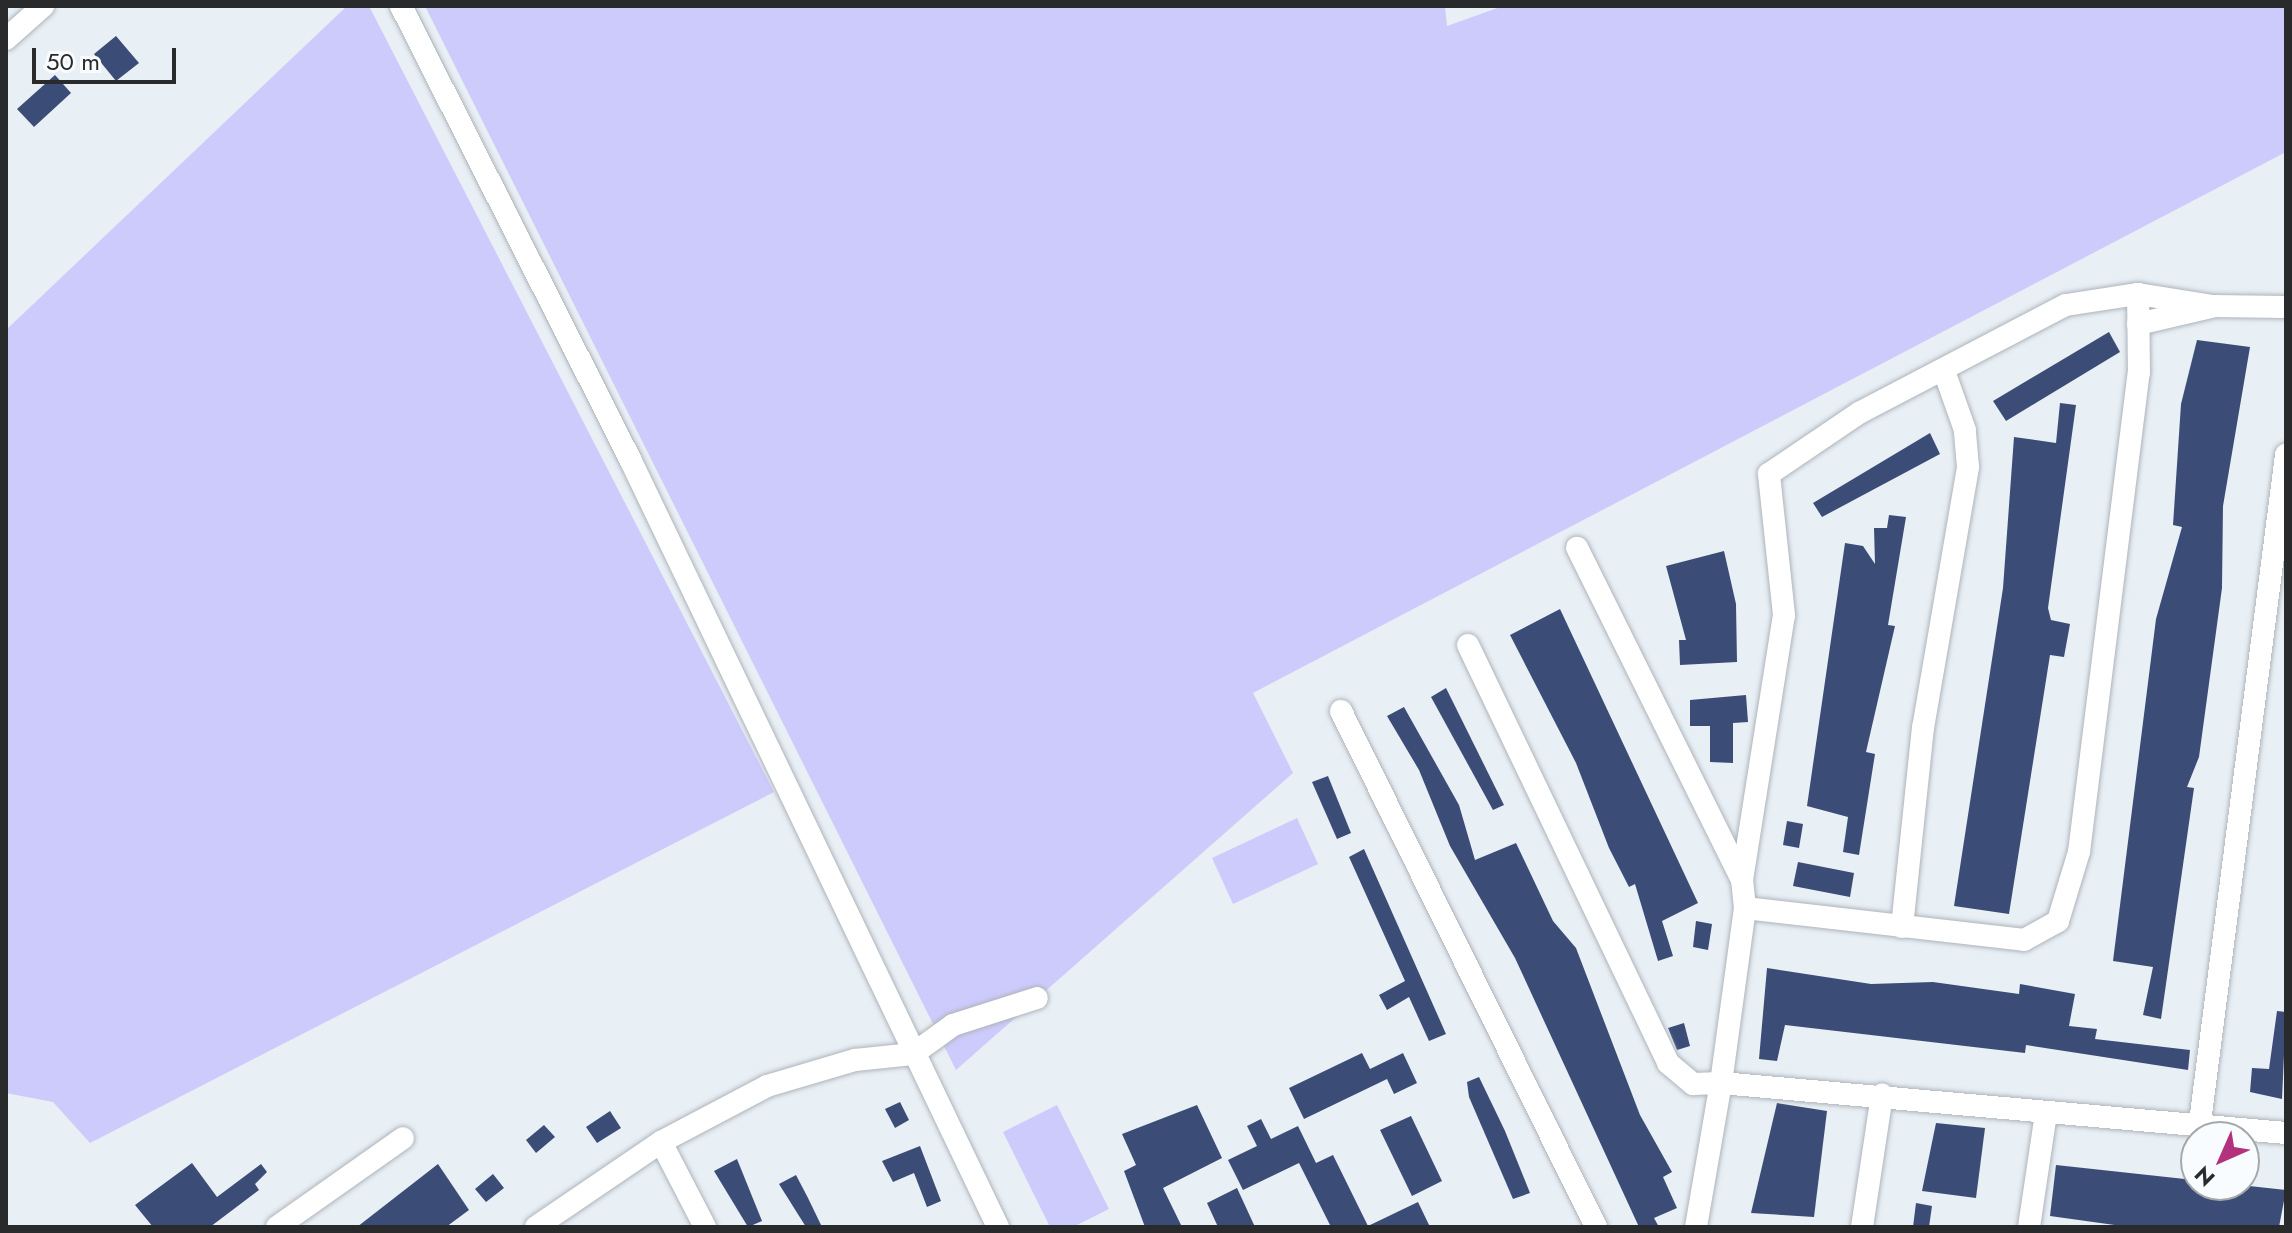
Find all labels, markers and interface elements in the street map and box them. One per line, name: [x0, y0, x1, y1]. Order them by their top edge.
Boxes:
scale bar: [36, 32, 180, 82]
text: 50 m: [46, 44, 100, 79]
north arrow: [2180, 1121, 2260, 1201]
text: N: [2187, 1159, 2222, 1194]

